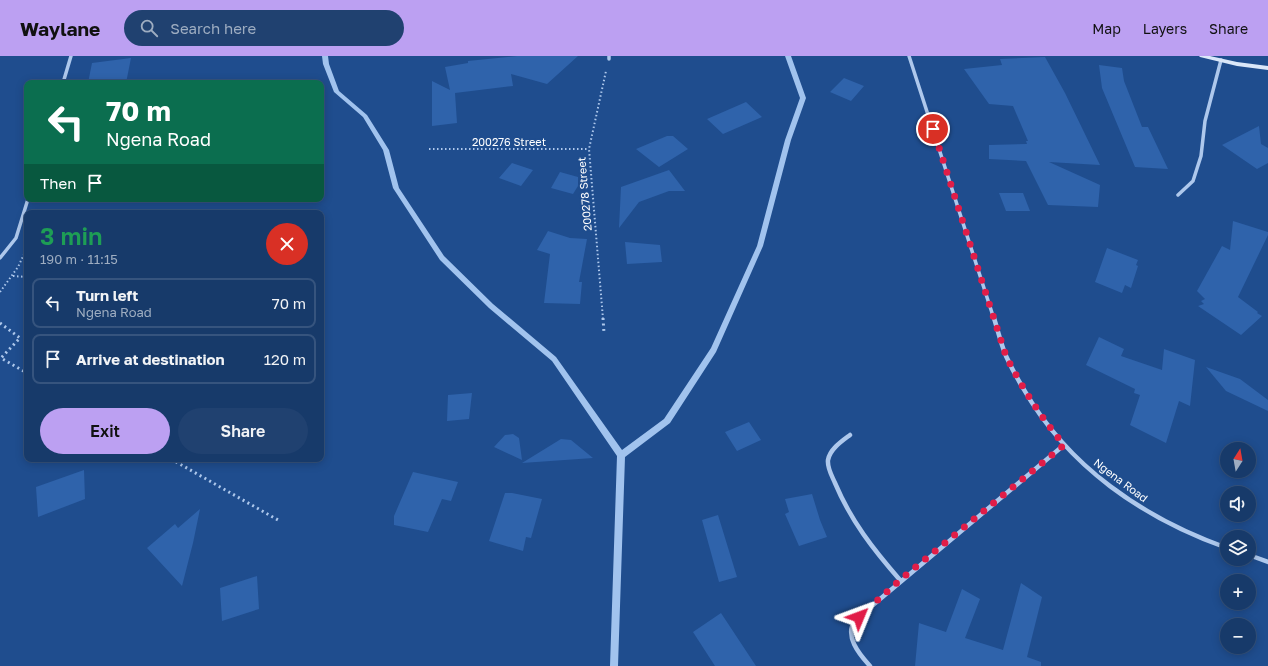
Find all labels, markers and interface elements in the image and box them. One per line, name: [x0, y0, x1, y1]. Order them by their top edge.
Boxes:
search box: [124, 10, 404, 46]
text: Waylane: [20, 17, 100, 40]
icon: search: [138, 17, 160, 39]
text: Search here: [170, 19, 256, 37]
text: Map: [1092, 20, 1121, 37]
text: Layers: [1143, 20, 1187, 37]
text: Share: [1209, 20, 1248, 37]
text: 70 m: [106, 94, 171, 127]
icon: left: [40, 96, 92, 148]
pin: [916, 112, 950, 146]
icon: arrive: [922, 118, 944, 140]
text: Ngena Road: [106, 128, 211, 150]
street label: 200276 Street: [472, 135, 546, 148]
street label: 200278 Street: [574, 156, 594, 232]
icon: arrive: [84, 172, 106, 194]
text: Then: [40, 174, 76, 192]
text: 3 min: [40, 221, 103, 250]
button: close: [266, 223, 308, 265]
text: 190 m · 11:15: [40, 251, 118, 267]
text: Turn left: [76, 286, 138, 304]
icon: left: [42, 292, 64, 314]
text: 70 m: [272, 294, 306, 312]
text: Ngena Road: [76, 304, 152, 320]
icon: arrive: [42, 348, 64, 370]
text: Arrive at destination: [76, 350, 225, 368]
text: 120 m: [264, 350, 306, 368]
button: Exit: [40, 408, 170, 454]
button: Share: [178, 408, 308, 454]
north arrow: [1220, 442, 1256, 478]
map controls: [1220, 442, 1256, 654]
street label: Ngena Road: [1091, 455, 1151, 505]
button: sound: [1220, 486, 1256, 522]
button: layers: [1220, 530, 1256, 566]
button: +: [1220, 574, 1256, 610]
position arrow: [838, 596, 880, 638]
button: −: [1220, 618, 1256, 654]

